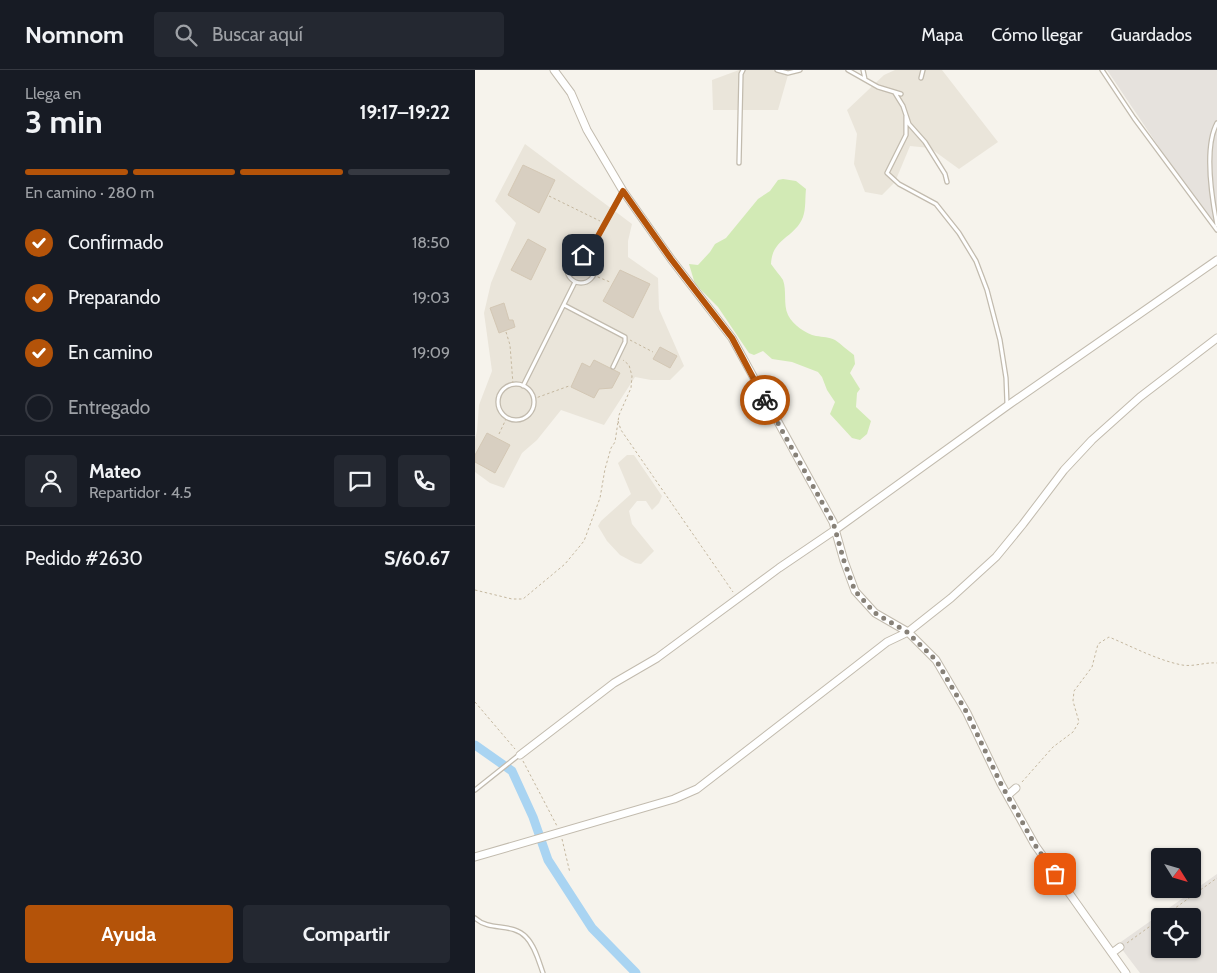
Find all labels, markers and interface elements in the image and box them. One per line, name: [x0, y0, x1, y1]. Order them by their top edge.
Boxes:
search box: [154, 12, 504, 57]
text: Nomnom: [25, 20, 124, 49]
icon: search: [172, 21, 200, 49]
text: Buscar aquí: [212, 23, 303, 46]
text: Mapa: [921, 24, 963, 46]
text: Cómo llegar: [991, 24, 1083, 46]
text: Guardados: [1111, 24, 1192, 46]
text: Llega en: [25, 84, 81, 103]
text: 19:17–19:22: [359, 101, 450, 124]
text: 3 min: [25, 102, 103, 141]
text: En camino · 280 m: [25, 183, 154, 202]
icon: check: [25, 229, 53, 257]
text: Confirmado: [68, 231, 164, 254]
text: 18:50: [412, 233, 450, 252]
pin: [562, 234, 604, 276]
icon: home: [569, 241, 597, 269]
icon: check: [25, 284, 53, 312]
text: Preparando: [68, 286, 161, 309]
text: 19:03: [413, 288, 450, 307]
icon: check: [25, 339, 53, 367]
text: En camino: [68, 341, 153, 364]
text: 19:09: [412, 343, 450, 362]
courier: [740, 375, 790, 425]
icon: bike: [751, 386, 779, 414]
text: Entregado: [68, 396, 150, 419]
button: person: [25, 455, 77, 507]
button: chat: [334, 455, 386, 507]
button: phone: [398, 455, 450, 507]
text: Mateo: [89, 460, 141, 483]
text: Repartidor · 4.5: [89, 483, 192, 502]
text: Pedido #2630: [25, 547, 143, 570]
text: S/60.67: [384, 547, 450, 570]
north arrow: [1151, 848, 1201, 898]
map controls: [1151, 848, 1201, 958]
pin: [1034, 853, 1076, 895]
icon: bag: [1041, 860, 1069, 888]
button: Ayuda: [25, 905, 233, 963]
button: Compartir: [243, 905, 450, 963]
button: locate: [1151, 908, 1201, 958]

